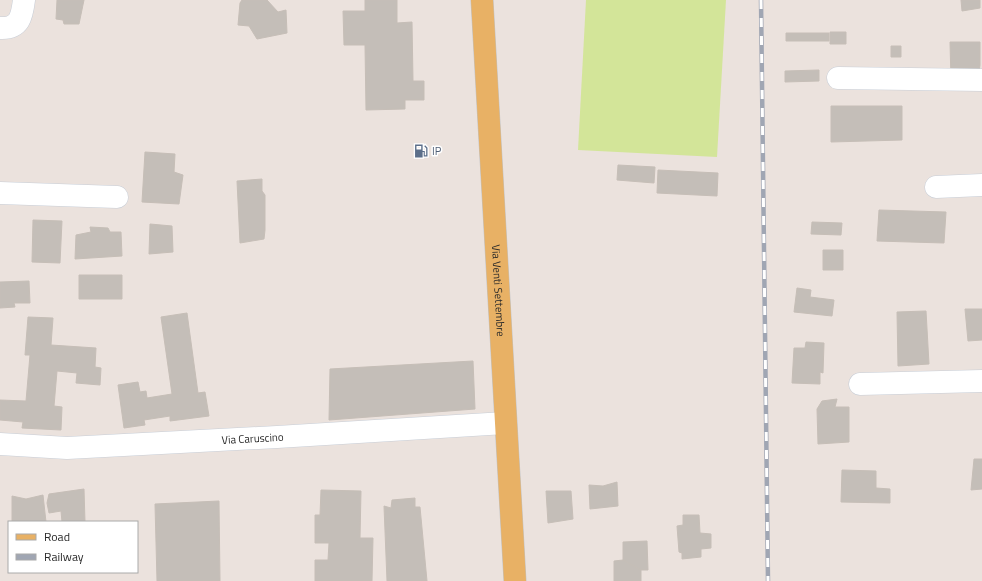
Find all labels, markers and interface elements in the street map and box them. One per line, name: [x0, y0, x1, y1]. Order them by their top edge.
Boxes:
fuel station icon: IP: [413, 143, 429, 159]
place label: IP: [432, 143, 442, 159]
street label: Via Venti Settembre: [488, 244, 509, 337]
street label: Via Caruscino: [221, 429, 284, 448]
legend: [8, 521, 138, 573]
text: Road: [44, 527, 70, 546]
text: Railway: [44, 547, 84, 566]

